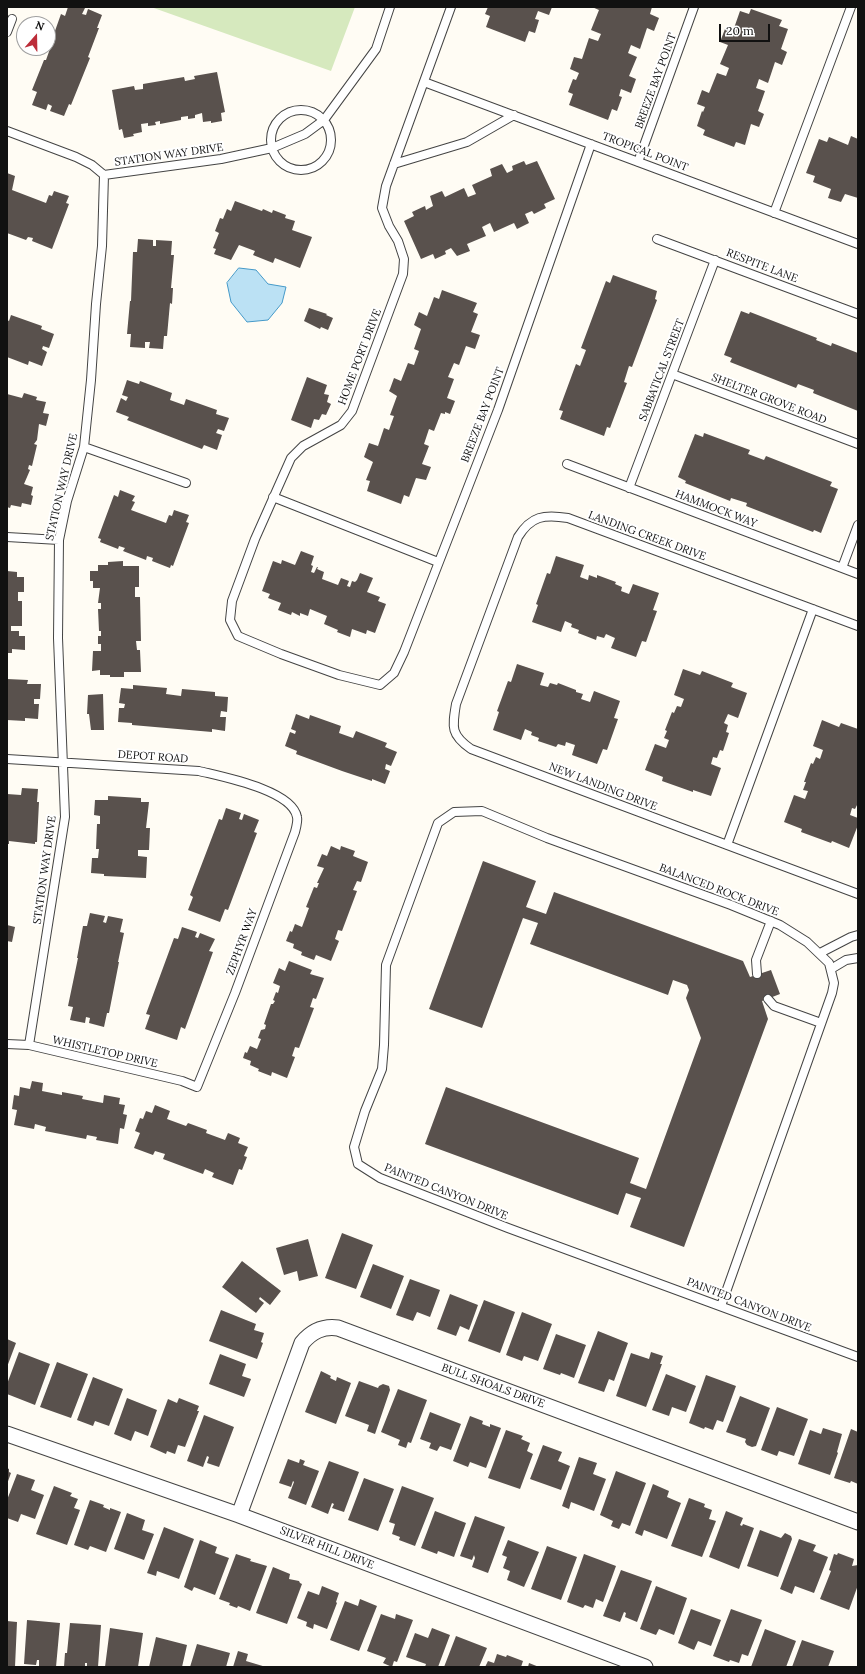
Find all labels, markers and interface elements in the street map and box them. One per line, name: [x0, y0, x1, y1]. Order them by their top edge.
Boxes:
north arrow: [16, 16, 56, 56]
scale bar: [721, 16, 772, 42]
text: N: [33, 18, 46, 34]
text: 20 m: [726, 23, 754, 38]
street label: BREEZE BAY POINT: [633, 31, 679, 131]
street label: TROPICAL POINT: [600, 130, 690, 174]
street label: STATION WAY DRIVE: [114, 141, 224, 169]
street label: RESPITE LANE: [724, 246, 800, 286]
street label: HOME PORT DRIVE: [336, 307, 384, 407]
street label: SABBATICAL STREET: [636, 317, 688, 423]
street label: BREEZE BAY POINT: [459, 365, 507, 465]
street label: SHELTER GROVE ROAD: [709, 371, 829, 427]
street label: STATION WAY DRIVE: [43, 432, 81, 542]
street label: HAMMOCK WAY: [673, 487, 759, 531]
street label: LANDING CREEK DRIVE: [586, 508, 708, 564]
street label: DEPOT ROAD: [117, 748, 189, 766]
street label: NEW LANDING DRIVE: [547, 760, 659, 814]
street label: STATION WAY DRIVE: [31, 815, 59, 925]
street label: BALANCED ROCK DRIVE: [657, 861, 781, 919]
street label: ZEPHYR WAY: [224, 907, 260, 977]
street label: WHISTLETOP DRIVE: [51, 1033, 159, 1071]
street label: PAINTED CANYON DRIVE: [382, 1161, 510, 1223]
street label: PAINTED CANYON DRIVE: [685, 1275, 813, 1335]
street label: BULL SHOALS DRIVE: [440, 1361, 546, 1411]
street label: SILVER HILL DRIVE: [278, 1524, 376, 1572]

